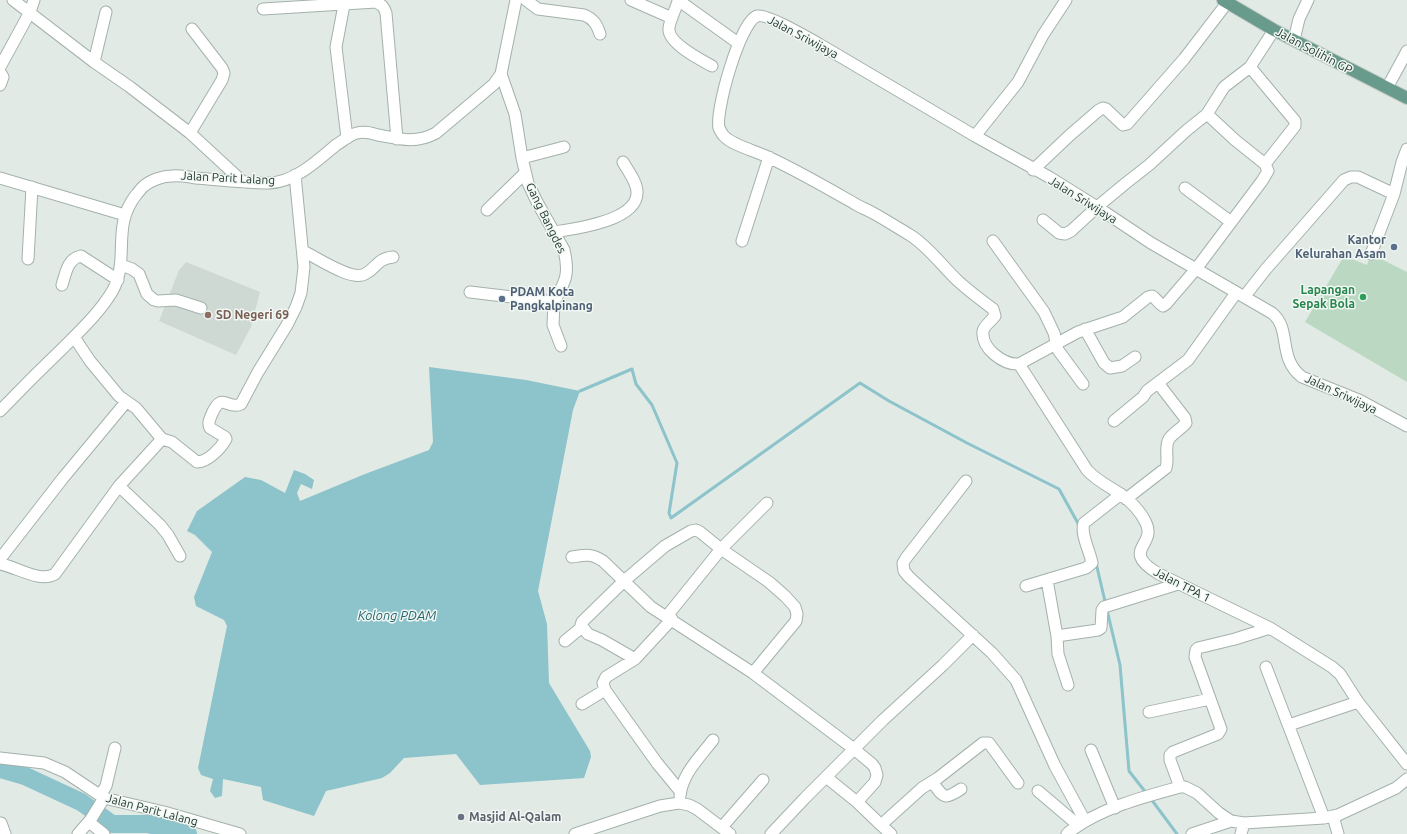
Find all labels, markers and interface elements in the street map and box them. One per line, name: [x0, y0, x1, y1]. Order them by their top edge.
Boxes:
street label: Jalan Sriwijaya: [765, 12, 841, 62]
street label: Jalan Solihin GP: [1273, 25, 1355, 77]
street label: Jalan Parit Lalang: [180, 168, 276, 188]
street label: Jalan Sriwijaya: [1046, 173, 1120, 227]
street label: Gang Bangdes: [523, 180, 569, 256]
place label: Kantor Kelurahan Asam: [1295, 233, 1386, 261]
marker: Kantor Kelurahan Asam: [1389, 242, 1399, 252]
place label: Lapangan Sepak Bola: [1293, 283, 1355, 311]
place label: PDAM Kota Pangkalpinang: [510, 285, 593, 313]
marker: Lapangan Sepak Bola: [1358, 292, 1368, 302]
marker: PDAM Kota Pangkalpinang: [497, 294, 507, 304]
place label: SD Negeri 69: [216, 308, 289, 322]
marker: SD Negeri 69: [203, 310, 213, 320]
street label: Jalan Sriwijaya: [1303, 371, 1379, 417]
street label: Jalan TPA 1: [1151, 565, 1213, 605]
water label: Kolong PDAM: [358, 608, 436, 624]
street label: Jalan Parit Lalang: [104, 791, 200, 829]
place label: Masjid Al-Qalam: [469, 810, 561, 824]
marker: Masjid Al-Qalam: [456, 812, 466, 822]

